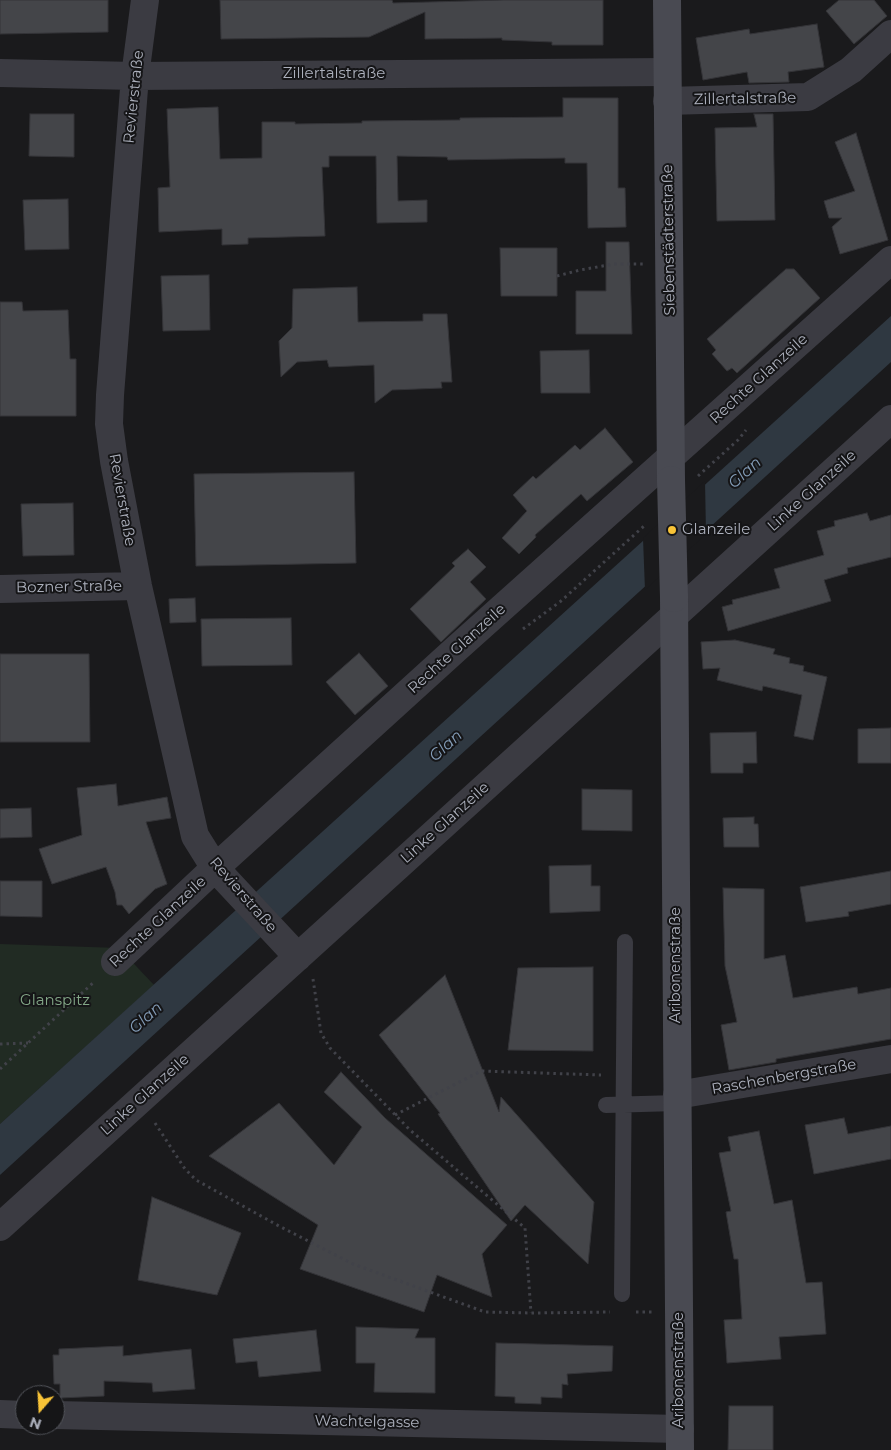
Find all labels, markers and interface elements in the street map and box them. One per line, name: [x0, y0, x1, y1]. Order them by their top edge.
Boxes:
street label: Revierstraße: [120, 49, 148, 145]
street label: Zillertalstraße: [283, 65, 385, 83]
street label: Zillertalstraße: [694, 89, 796, 109]
street label: Siebenstädterstraße: [659, 164, 679, 316]
street label: Rechte Glanzeile: [706, 330, 812, 428]
street label: Linke Glanzeile: [764, 447, 860, 535]
street label: Revierstraße: [105, 452, 139, 548]
water label: Glan: [724, 453, 766, 493]
place label: Glanzeile: [682, 521, 750, 539]
marker: Glanzeile: [666, 524, 678, 536]
street label: Bozner Straße: [16, 577, 122, 597]
street label: Rechte Glanzeile: [404, 600, 510, 698]
water label: Glan: [425, 726, 467, 766]
street label: Linke Glanzeile: [397, 779, 493, 867]
street label: Revierstraße: [205, 854, 281, 936]
street label: Rechte Glanzeile: [106, 873, 210, 971]
street label: Aribonenstraße: [667, 907, 685, 1023]
park label: Glanspitz: [20, 992, 90, 1010]
water label: Glan: [125, 998, 167, 1038]
street label: Linke Glanzeile: [97, 1051, 193, 1139]
street label: Raschenbergstraße: [710, 1055, 858, 1099]
street label: Aribonenstraße: [670, 1312, 688, 1428]
north arrow: [15, 1385, 65, 1435]
street label: Wachtelgasse: [314, 1412, 420, 1432]
text: N: [27, 1413, 44, 1434]

